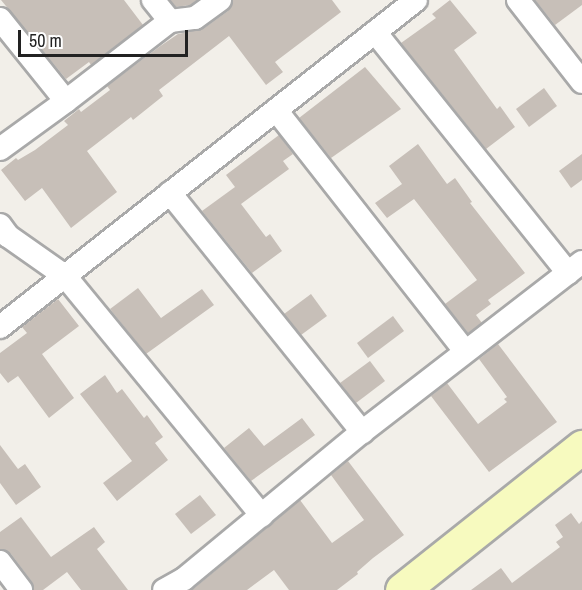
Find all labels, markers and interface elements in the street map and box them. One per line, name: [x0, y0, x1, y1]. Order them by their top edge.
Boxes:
scale bar: [21, 18, 190, 56]
text: 50 m: [29, 28, 62, 53]

